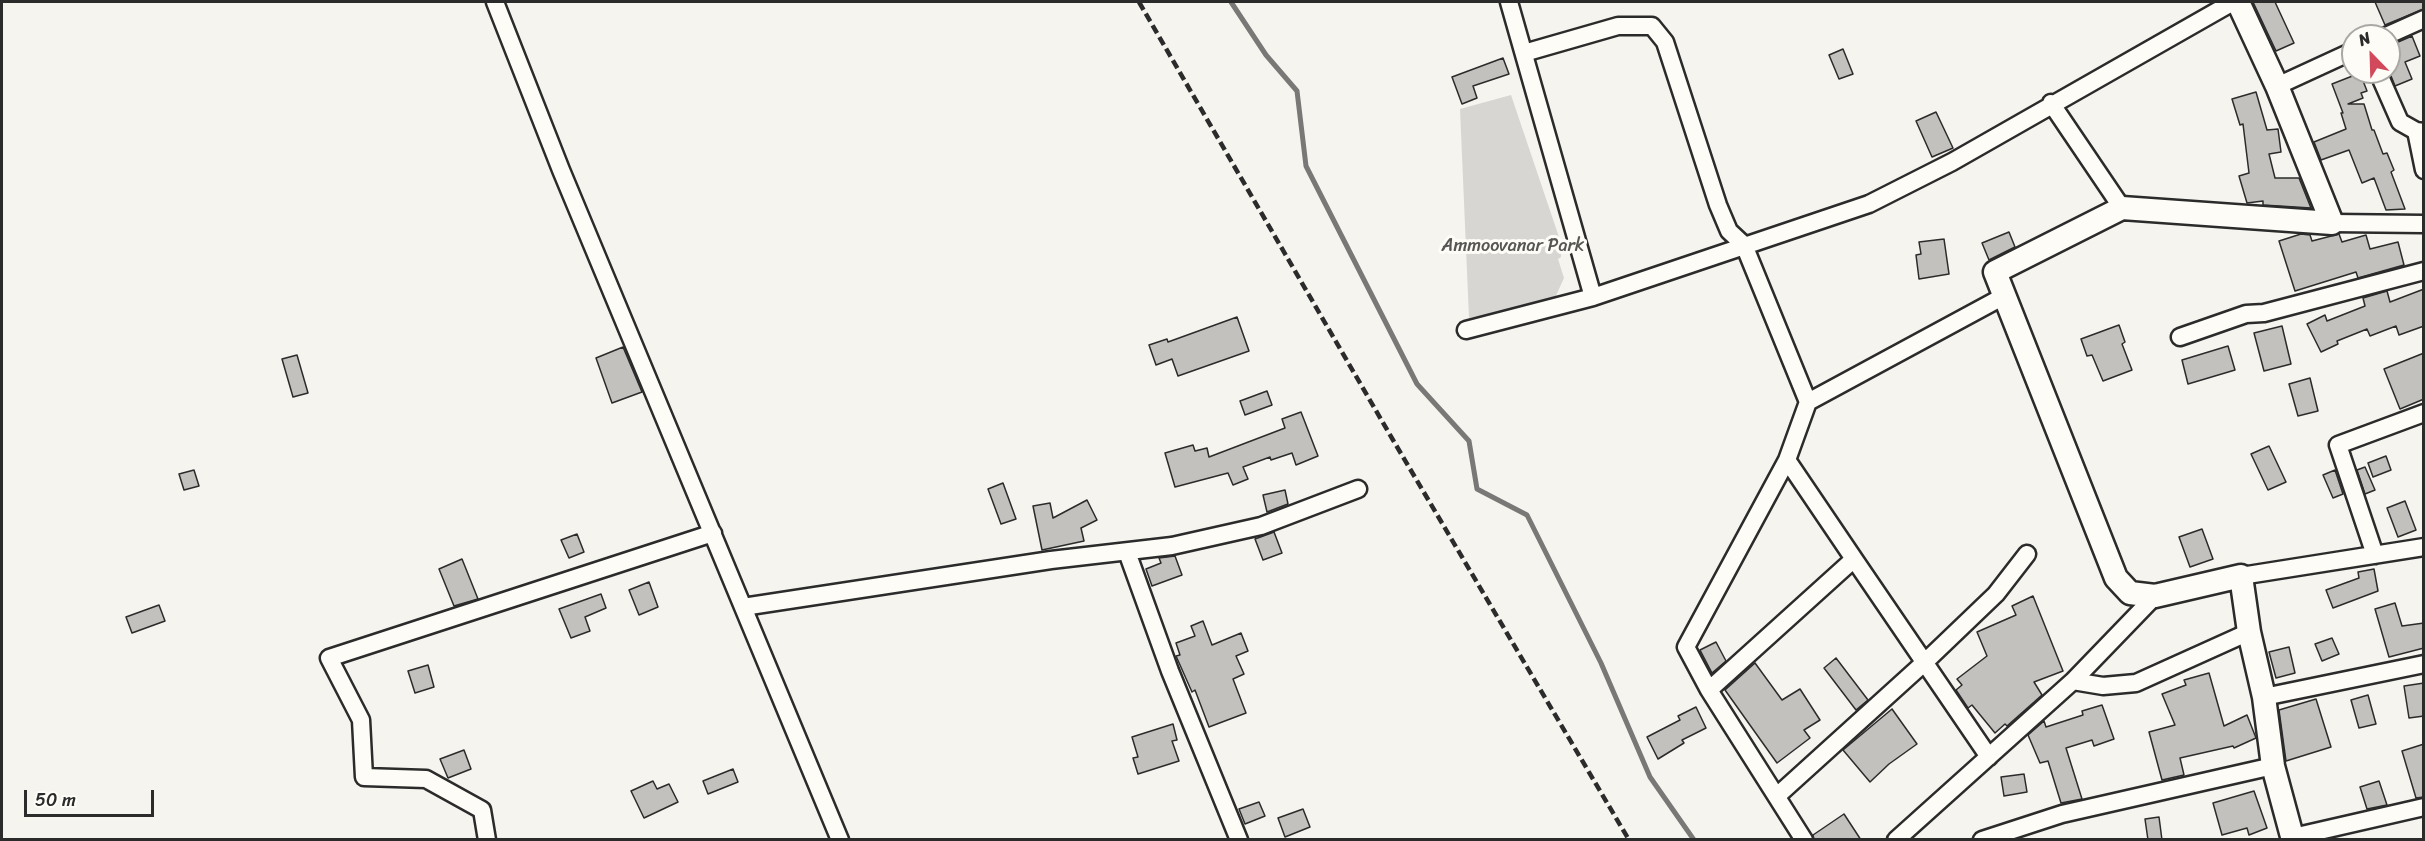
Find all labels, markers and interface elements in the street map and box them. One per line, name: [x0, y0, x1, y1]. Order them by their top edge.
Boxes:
text: N: [2354, 23, 2375, 54]
north arrow: [2341, 24, 2401, 84]
park label: Ammoovanar Park: [1442, 235, 1584, 257]
scale bar: [27, 778, 158, 816]
text: 50 m: [35, 784, 76, 816]

